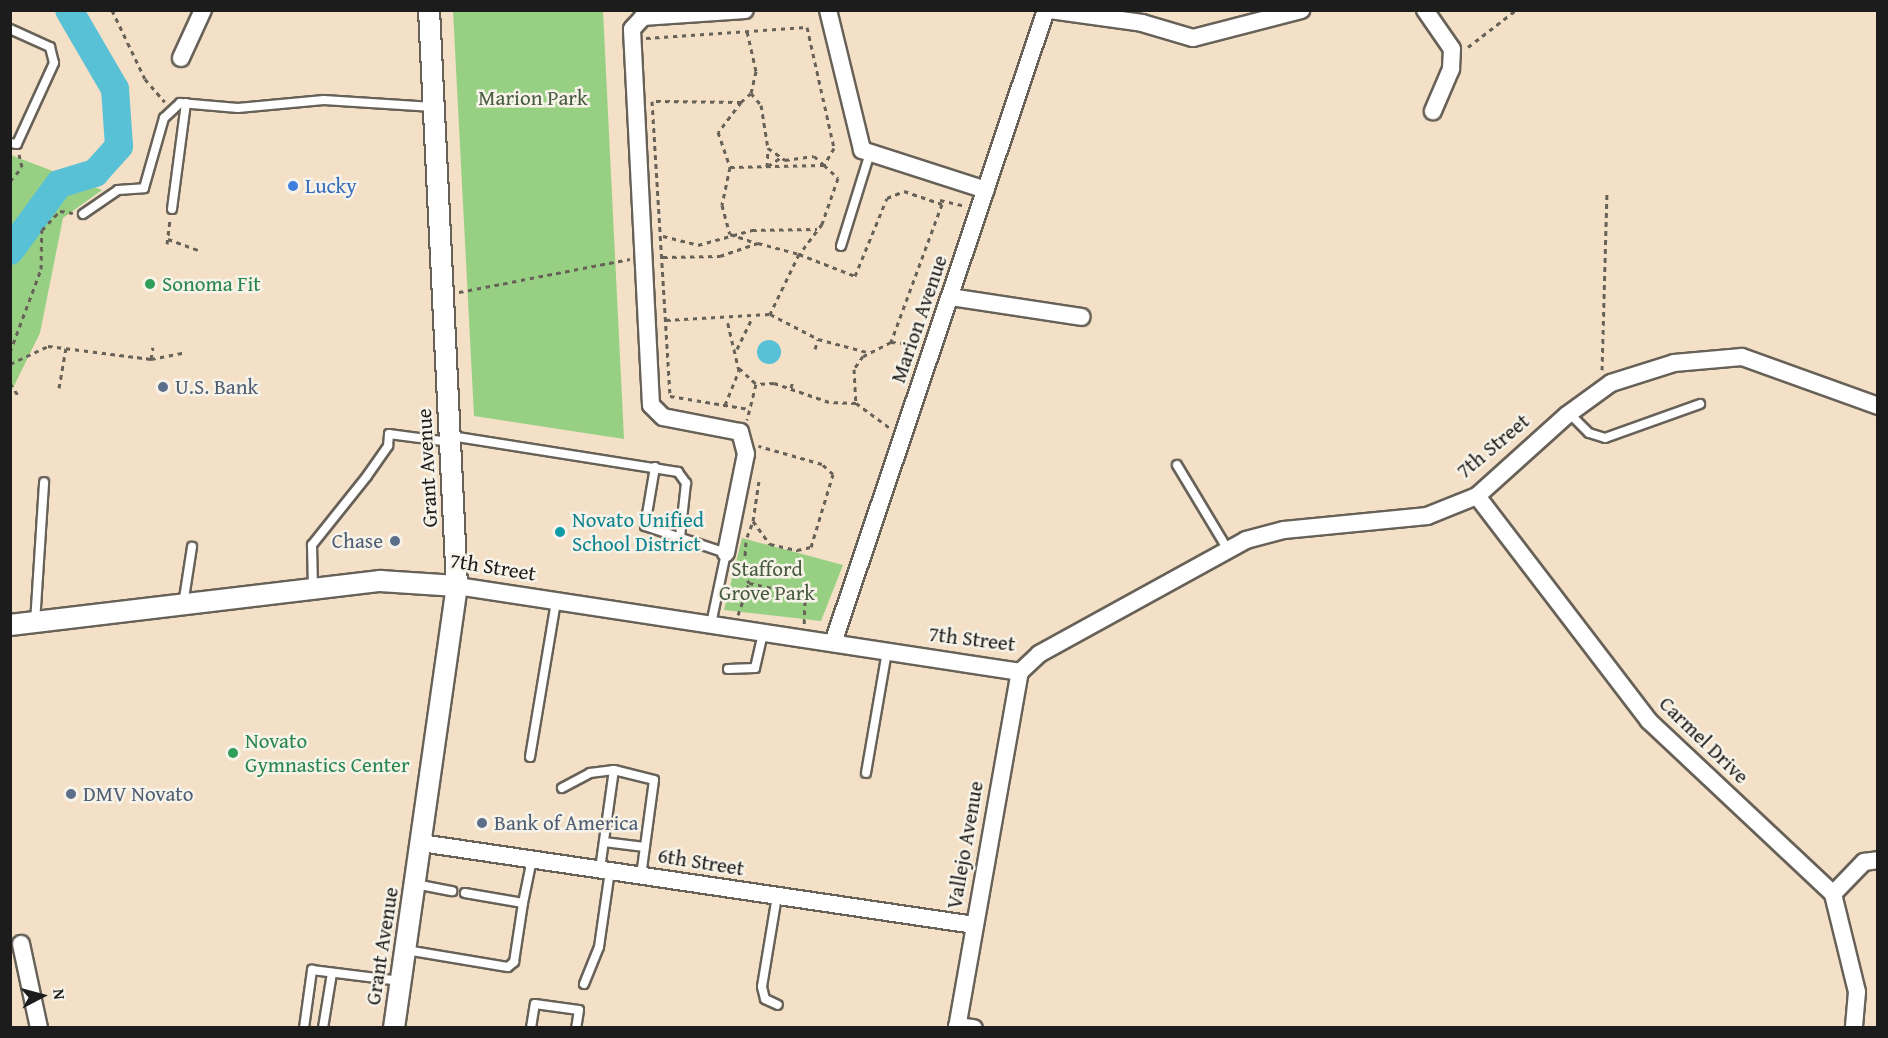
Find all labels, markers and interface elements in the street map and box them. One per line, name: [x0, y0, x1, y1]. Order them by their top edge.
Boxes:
park label: Marion Park: [478, 85, 588, 111]
place label: Lucky: [305, 173, 357, 199]
marker: Lucky: [286, 179, 300, 193]
street label: Marion Avenue: [885, 252, 953, 386]
place label: Sonoma Fit: [162, 271, 261, 297]
marker: Sonoma Fit: [143, 277, 157, 291]
place label: U.S. Bank: [175, 374, 258, 400]
marker: U.S. Bank: [156, 380, 170, 394]
street label: Grant Avenue: [411, 408, 443, 528]
street label: 7th Street: [1452, 408, 1534, 484]
place label: Novato Unified School District: [572, 507, 704, 557]
marker: Novato Unified School District: [553, 525, 567, 539]
place label: Chase: [332, 528, 383, 554]
marker: Chase: [388, 534, 402, 548]
street label: 7th Street: [448, 548, 538, 586]
park label: Stafford Grove Park: [719, 556, 815, 606]
street label: 7th Street: [927, 621, 1017, 657]
street label: Carmel Drive: [1654, 691, 1754, 789]
place label: Novato Gymnastics Center: [245, 728, 410, 778]
marker: Novato Gymnastics Center: [226, 746, 240, 760]
street label: Vallejo Avenue: [941, 779, 989, 911]
place label: DMV Novato: [83, 781, 193, 807]
marker: DMV Novato: [64, 787, 78, 801]
place label: Bank of America: [494, 810, 639, 836]
marker: Bank of America: [475, 816, 489, 830]
street label: 6th Street: [656, 843, 746, 881]
street label: Grant Avenue: [360, 885, 404, 1007]
north arrow: [12, 966, 72, 1026]
text: N: [47, 988, 72, 1001]

